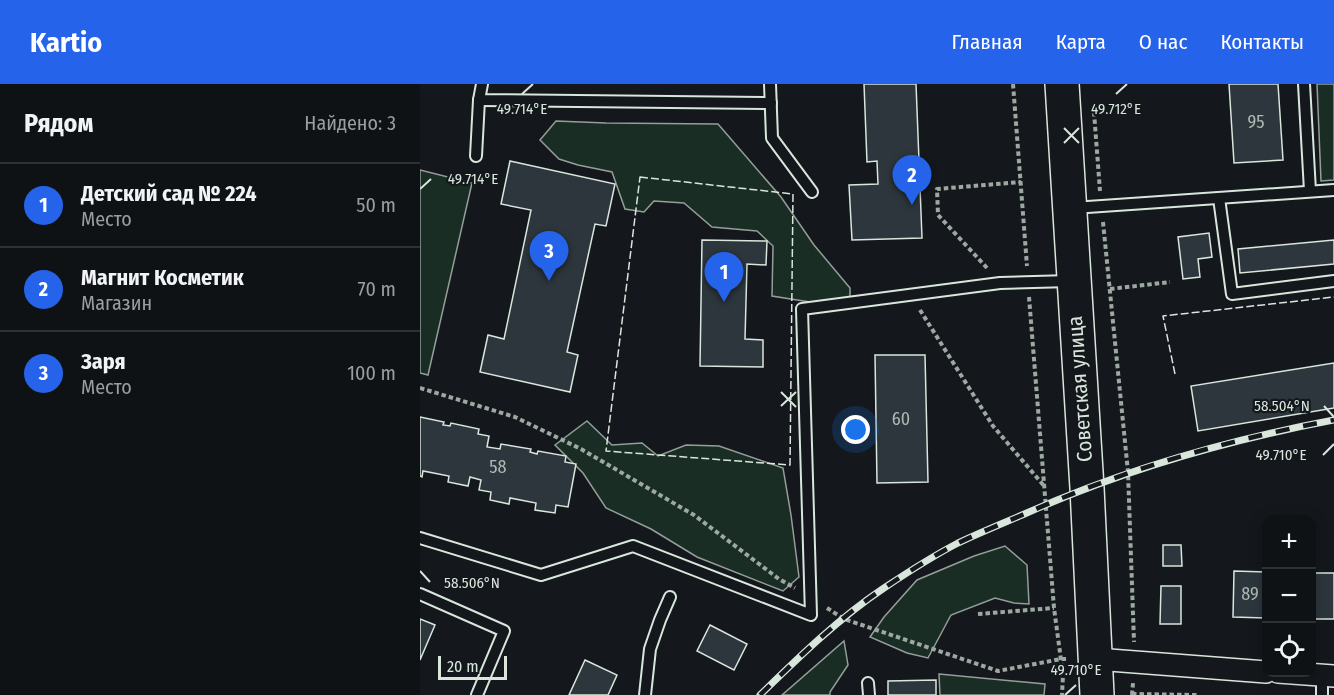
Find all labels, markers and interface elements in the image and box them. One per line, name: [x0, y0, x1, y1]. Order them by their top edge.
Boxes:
text: Kartio: [30, 26, 102, 59]
text: Главная: [952, 29, 1023, 55]
text: Карта: [1056, 29, 1106, 55]
text: О нас: [1139, 29, 1187, 55]
text: Контакты: [1220, 29, 1304, 55]
text: 49.714°E: [497, 100, 547, 118]
text: 49.712°E: [1091, 100, 1141, 118]
text: Рядом: [24, 108, 93, 139]
text: Найдено: 3: [304, 111, 396, 135]
house number: 95: [1247, 111, 1265, 133]
pin: 2: [892, 156, 932, 205]
text: 49.714°E: [448, 170, 498, 188]
text: Детский сад № 224: [81, 180, 256, 207]
text: 1: [39, 193, 48, 217]
text: 50 m: [356, 193, 396, 217]
text: Место: [81, 207, 132, 231]
pin: 3: [530, 232, 568, 281]
pin: 1: [704, 252, 744, 302]
text: Магнит Косметик: [81, 264, 244, 291]
text: 2: [39, 277, 48, 301]
text: 70 m: [358, 277, 396, 301]
text: Магазин: [81, 291, 152, 315]
street label: Советская улица: [1062, 315, 1098, 463]
text: Заря: [81, 348, 126, 375]
text: 3: [39, 361, 48, 385]
text: 100 m: [347, 361, 396, 385]
text: Место: [81, 375, 132, 399]
text: 58.504°N: [1254, 397, 1310, 415]
house number: 60: [892, 408, 910, 430]
your location: [841, 415, 870, 444]
text: 49.710°E: [1255, 446, 1307, 464]
house number: 58: [489, 456, 507, 478]
map controls: [1262, 515, 1316, 677]
button: +: [1262, 515, 1316, 569]
button: −: [1262, 569, 1316, 623]
text: 58.506°N: [444, 574, 500, 592]
house number: 89: [1241, 583, 1259, 605]
button: locate: [1262, 623, 1316, 677]
scale bar: [438, 653, 507, 680]
text: 20 m: [447, 657, 478, 676]
text: 49.710°E: [1050, 661, 1102, 679]

